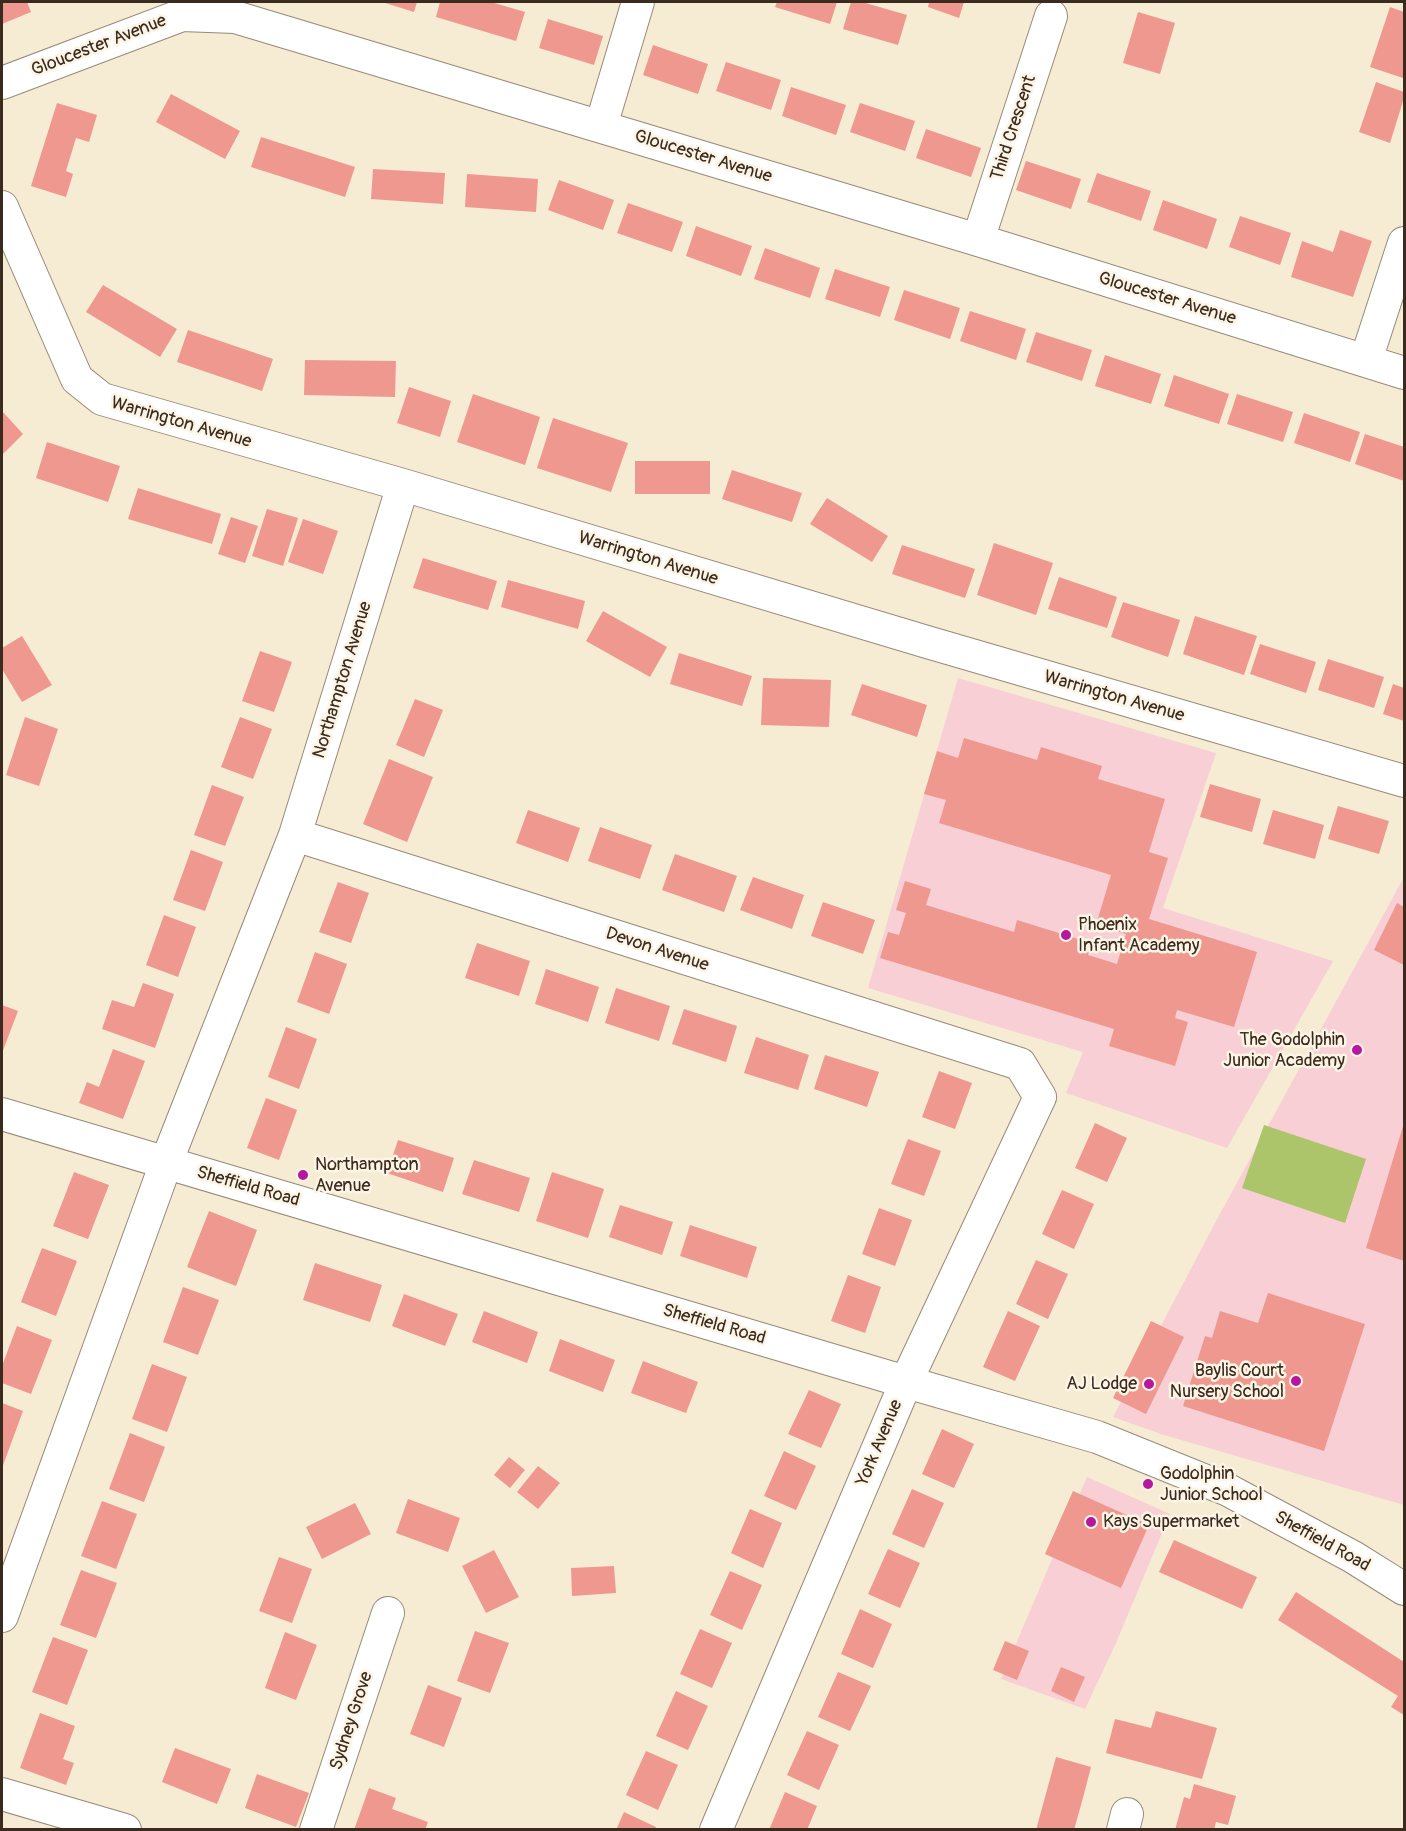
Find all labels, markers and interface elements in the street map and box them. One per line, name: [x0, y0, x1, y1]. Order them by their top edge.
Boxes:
street label: Gloucester Avenue: [29, 10, 169, 82]
street label: Third Crescent: [987, 73, 1041, 183]
street label: Gloucester Avenue: [632, 126, 774, 188]
street label: Gloucester Avenue: [1096, 268, 1238, 330]
street label: Warrington Avenue: [108, 393, 254, 453]
street label: Warrington Avenue: [575, 527, 721, 591]
street label: Northampton Avenue: [309, 599, 377, 761]
street label: Warrington Avenue: [1041, 667, 1187, 727]
place label: Phoenix Infant Academy: [1078, 914, 1199, 956]
street label: Devon Avenue: [603, 923, 711, 977]
marker: Phoenix Infant Academy: [1059, 928, 1073, 942]
place label: The Godolphin Junior Academy: [1223, 1029, 1345, 1072]
marker: The Godolphin Junior Academy: [1350, 1043, 1364, 1057]
place label: Northampton Avenue: [315, 1154, 419, 1196]
street label: Sheffield Road: [194, 1162, 302, 1212]
marker: Northampton Avenue: [296, 1168, 310, 1182]
street label: Sheffield Road: [660, 1300, 768, 1350]
place label: Baylis Court Nursery School: [1170, 1360, 1284, 1402]
place label: AJ Lodge: [1066, 1373, 1137, 1395]
marker: Baylis Court Nursery School: [1289, 1374, 1303, 1388]
marker: AJ Lodge: [1142, 1377, 1156, 1391]
street label: York Avenue: [852, 1397, 908, 1489]
place label: Godolphin Junior School: [1160, 1463, 1263, 1506]
marker: Godolphin Junior School: [1141, 1477, 1155, 1491]
street label: Sheffield Road: [1270, 1507, 1374, 1577]
place label: Kays Supermarket: [1103, 1511, 1240, 1533]
marker: Kays Supermarket: [1084, 1515, 1098, 1529]
street label: Sydney Grove: [326, 1669, 378, 1773]

